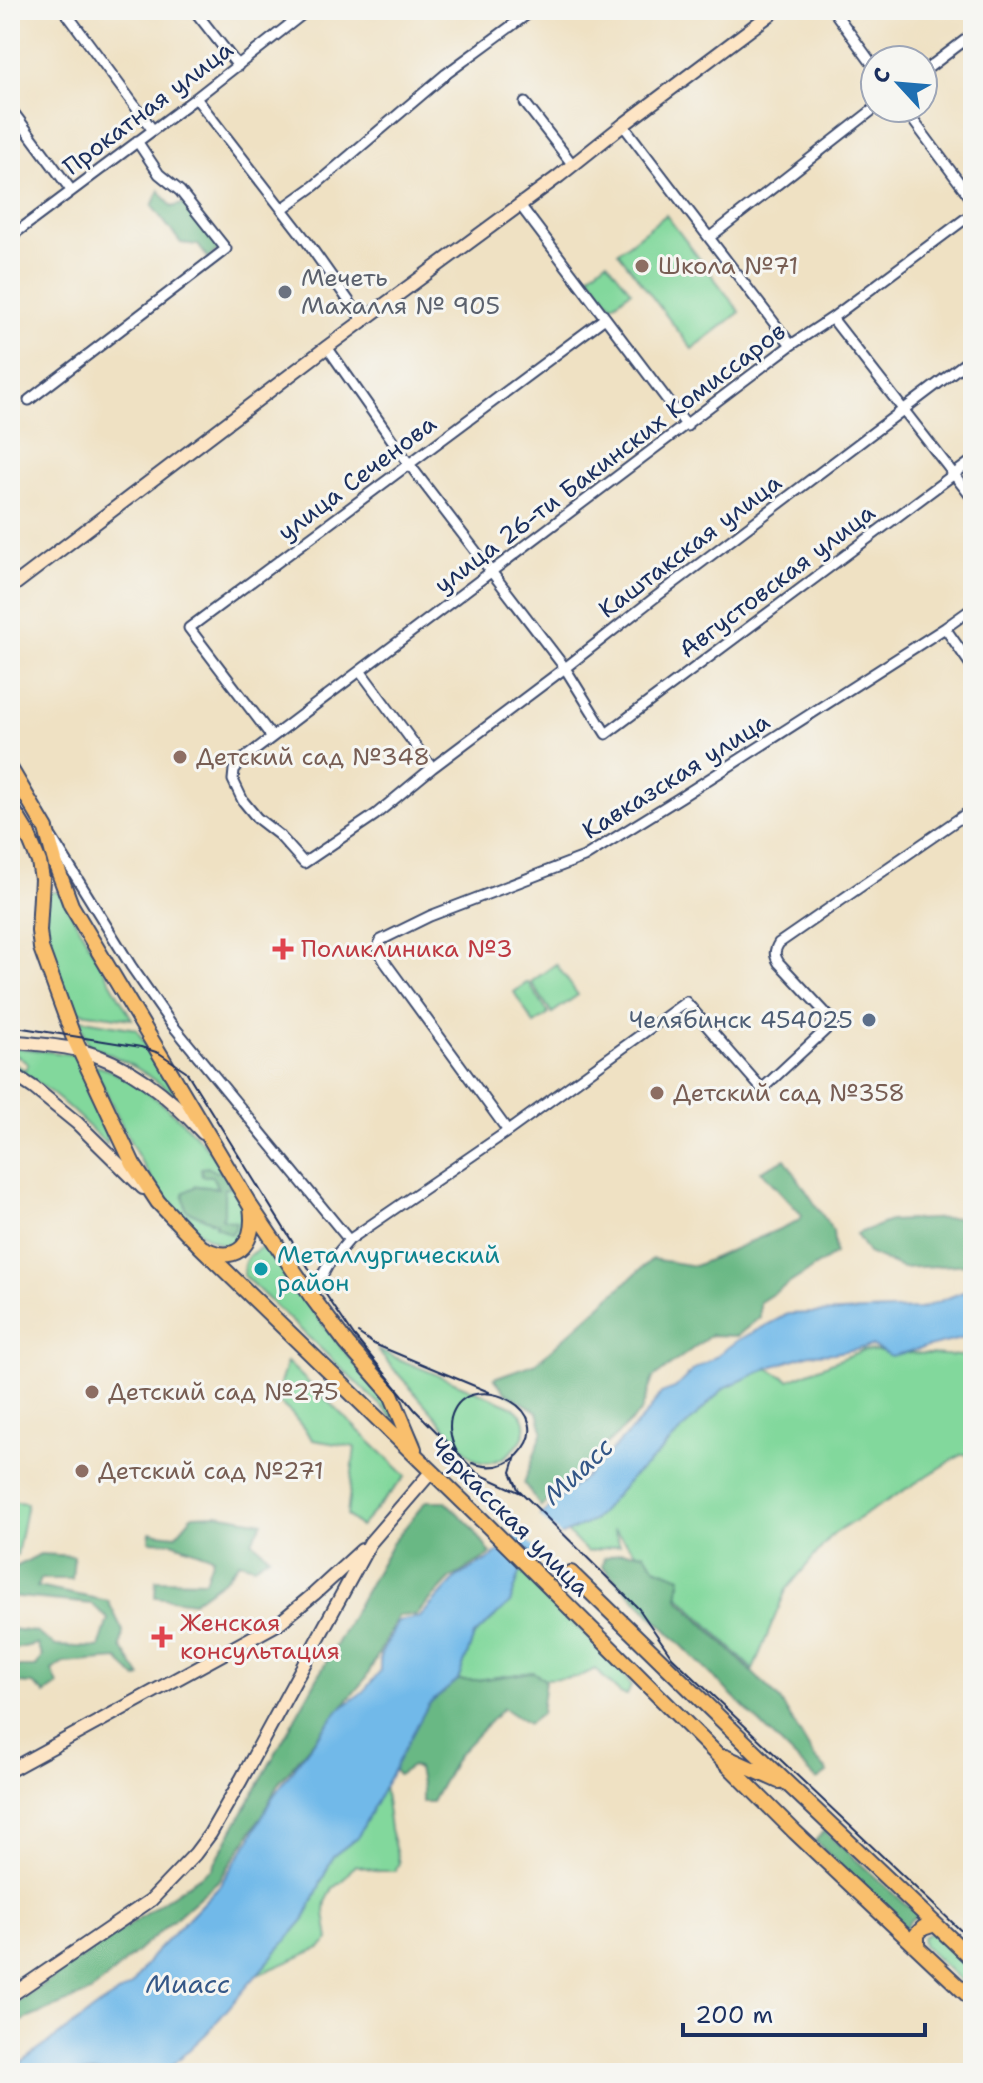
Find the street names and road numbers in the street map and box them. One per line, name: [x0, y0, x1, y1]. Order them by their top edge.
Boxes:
street label: Прокатная улица: [56, 33, 240, 183]
street label: улица 26-ти Бакинских Комиссаров: [428, 315, 792, 601]
street label: улица Сеченова: [271, 408, 443, 548]
street label: Каштакская улица: [592, 467, 788, 625]
street label: Августовская улица: [672, 497, 882, 665]
street label: Кавказская улица: [576, 705, 776, 847]
street label: Черкасская улица: [423, 1430, 597, 1604]

